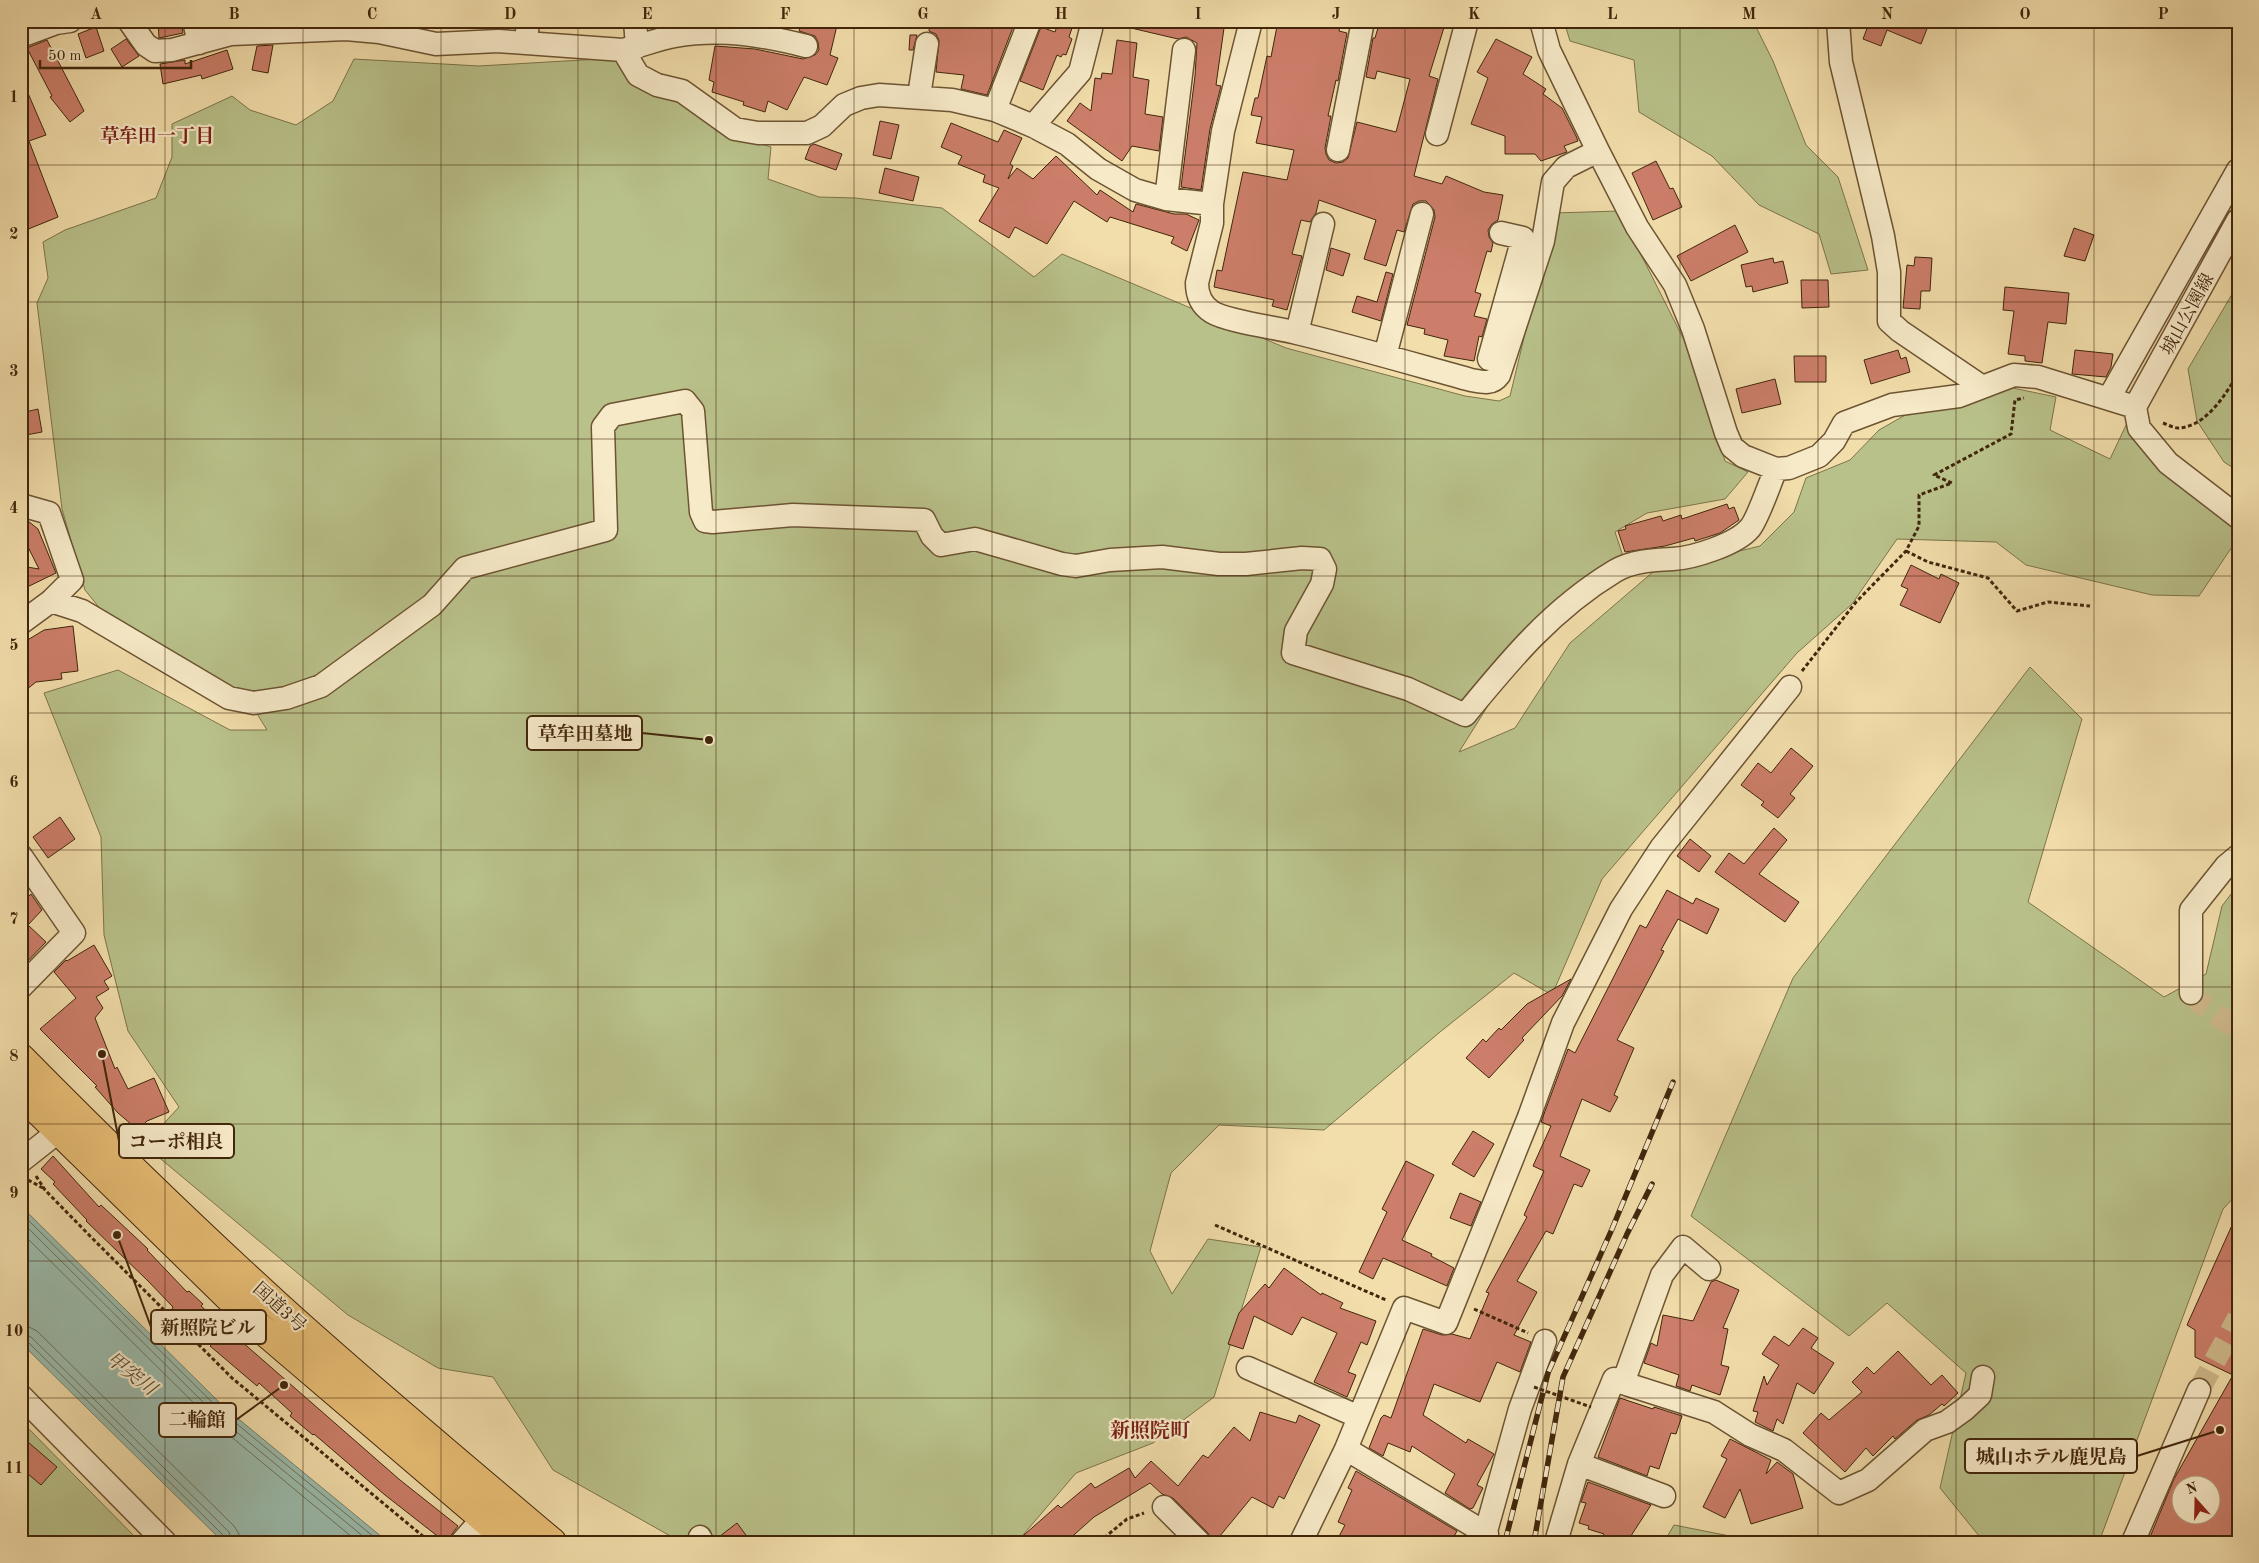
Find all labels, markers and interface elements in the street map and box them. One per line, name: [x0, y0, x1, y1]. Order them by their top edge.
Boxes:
text: A: [90, 7, 102, 23]
text: B: [228, 7, 240, 23]
text: C: [367, 7, 377, 23]
text: D: [504, 7, 516, 23]
text: E: [641, 7, 653, 23]
text: F: [780, 7, 791, 23]
text: G: [917, 7, 929, 23]
text: H: [1054, 7, 1068, 23]
text: I: [1194, 7, 1202, 23]
text: J: [1332, 7, 1341, 23]
text: K: [1468, 7, 1480, 23]
text: L: [1607, 7, 1618, 23]
text: M: [1742, 7, 1756, 23]
text: N: [1881, 7, 1894, 23]
text: O: [2019, 7, 2031, 23]
text: P: [2157, 7, 2169, 23]
scale bar: [40, 38, 191, 70]
text: 50 m: [48, 49, 82, 64]
text: 1: [9, 90, 19, 106]
district label: 草牟田一丁目: [100, 125, 214, 147]
text: 2: [9, 227, 19, 243]
street label: 城山公園線: [2156, 270, 2218, 358]
text: 3: [9, 364, 19, 380]
text: 4: [9, 501, 19, 517]
text: 5: [9, 638, 19, 654]
callout: 草牟田墓地: [527, 716, 642, 750]
text: 草牟田墓地: [537, 723, 633, 745]
text: 6: [9, 775, 19, 791]
text: 7: [9, 912, 19, 928]
text: 8: [9, 1049, 19, 1065]
callout: コーポ相良: [119, 1124, 234, 1158]
text: コーポ相良: [128, 1131, 224, 1153]
text: 9: [9, 1186, 19, 1202]
street label: 国道3号: [249, 1278, 311, 1336]
callout: 新照院ビル: [151, 1310, 266, 1344]
text: 新照院ビル: [160, 1317, 256, 1339]
text: 10: [5, 1324, 23, 1340]
water label: 甲突川: [102, 1348, 162, 1401]
callout: 二輪館: [159, 1403, 236, 1437]
text: 二輪館: [168, 1409, 226, 1431]
district label: 新照院町: [1110, 1419, 1191, 1442]
callout: 城山ホテル鹿児島: [1965, 1439, 2137, 1473]
text: 城山ホテル鹿児島: [1975, 1446, 2127, 1468]
text: 11: [5, 1461, 23, 1477]
north arrow: [2172, 1476, 2222, 1526]
text: N: [2184, 1480, 2200, 1497]

